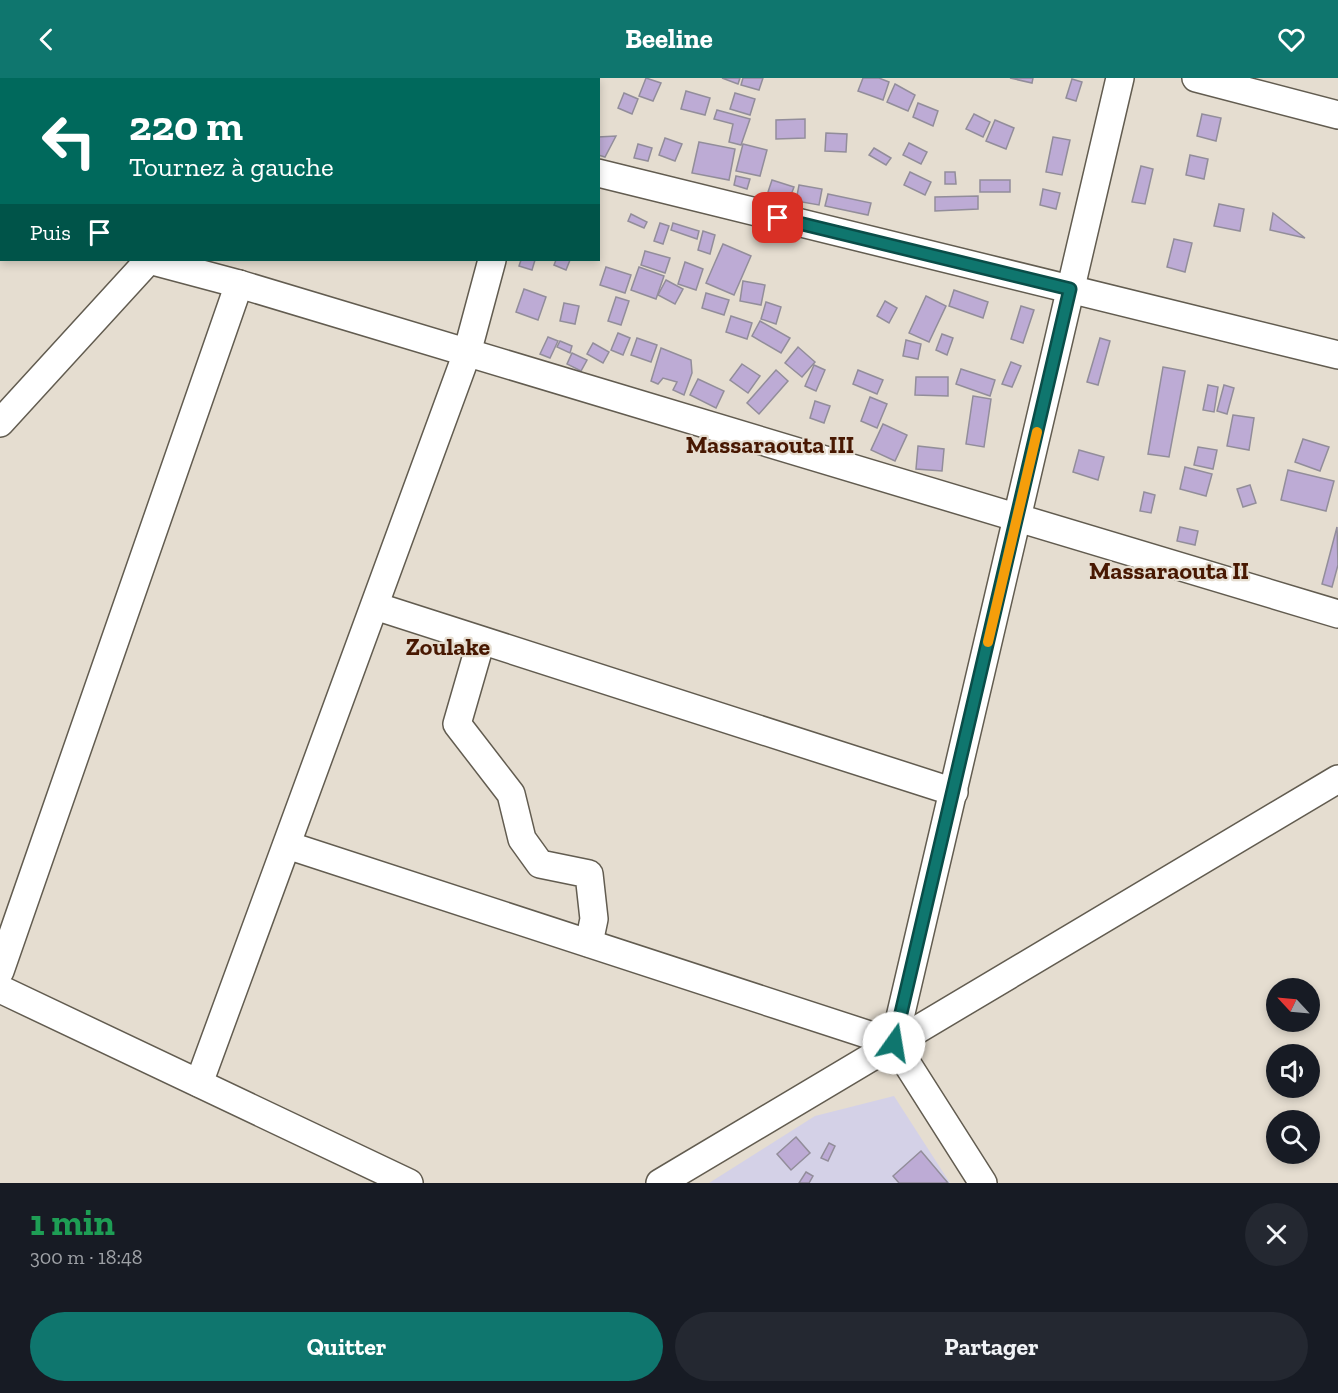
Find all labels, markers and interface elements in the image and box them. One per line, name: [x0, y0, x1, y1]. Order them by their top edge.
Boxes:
icon: back: [30, 23, 63, 56]
text: Beeline: [625, 23, 713, 55]
icon: heart: [1275, 23, 1308, 56]
text: 220 m: [129, 100, 243, 151]
icon: left: [30, 102, 108, 180]
text: Tournez à gauche: [129, 151, 334, 183]
pin: [752, 192, 803, 243]
icon: arrive: [761, 201, 794, 234]
icon: arrive: [83, 216, 116, 249]
text: Puis: [30, 219, 71, 246]
district label: Massaraouta III: [686, 430, 854, 459]
district label: Massaraouta II: [1089, 556, 1249, 585]
district label: Zoulake: [406, 632, 491, 661]
north arrow: [1266, 978, 1320, 1032]
map controls: [1266, 978, 1320, 1164]
position arrow: [862, 1011, 926, 1075]
button: sound: [1266, 1044, 1320, 1098]
button: search: [1266, 1110, 1320, 1164]
text: 1 min: [30, 1201, 115, 1244]
button: close: [1245, 1203, 1308, 1266]
text: 300 m · 18:48: [30, 1245, 143, 1269]
button: Quitter: [30, 1312, 663, 1381]
button: Partager: [675, 1312, 1308, 1381]

